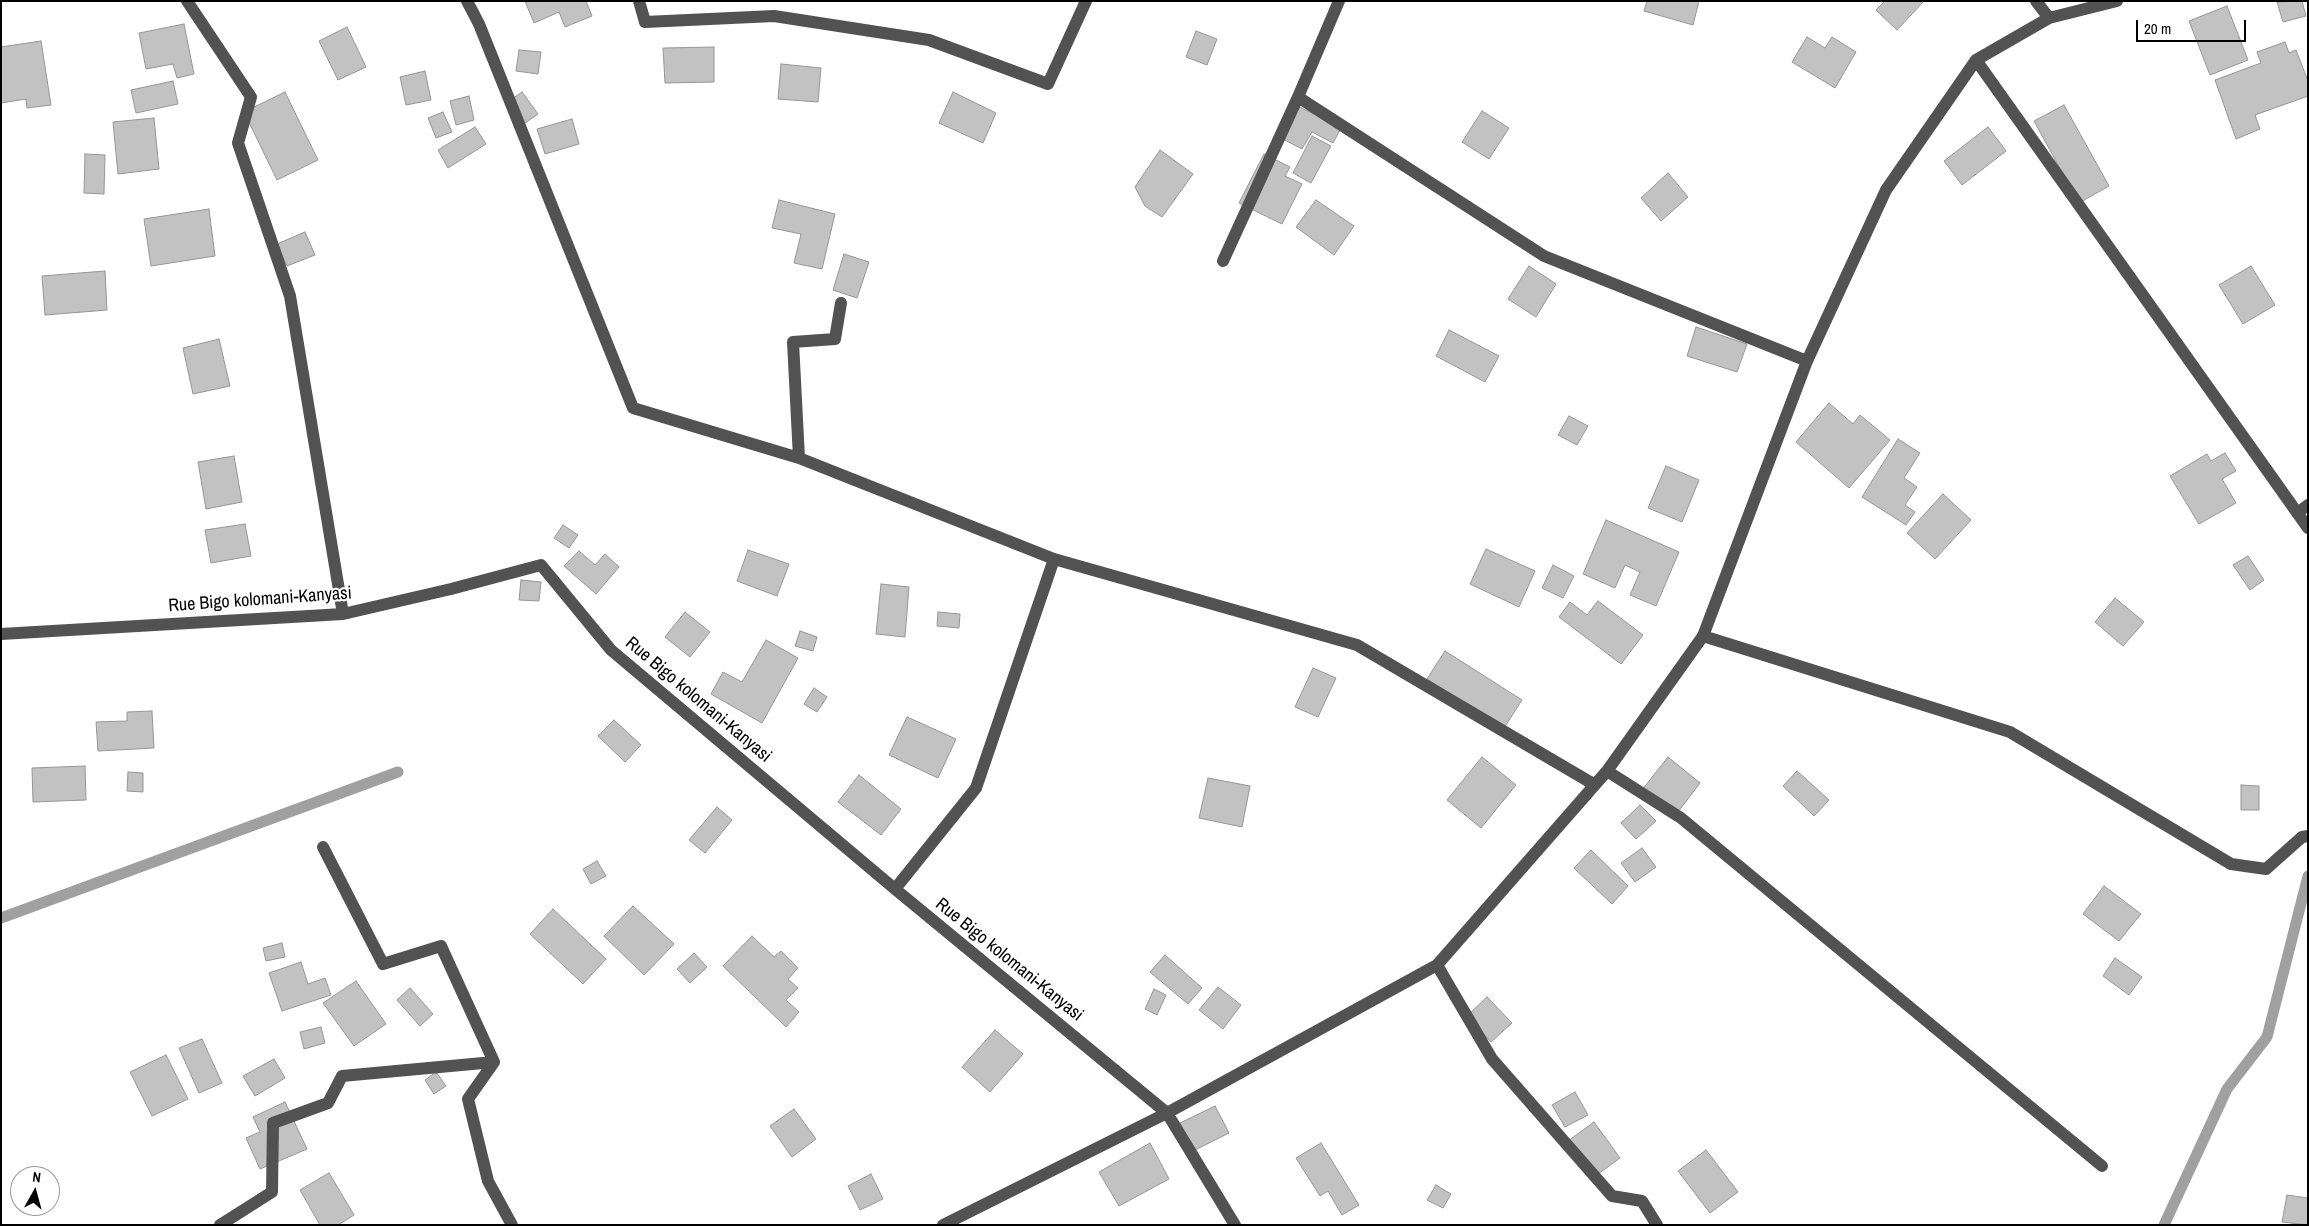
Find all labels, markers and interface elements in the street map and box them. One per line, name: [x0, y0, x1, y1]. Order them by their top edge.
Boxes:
scale bar: [2139, 10, 2249, 42]
text: 20 m: [2144, 18, 2171, 39]
street label: Rue Bigo kolomani-Kanyasi: [168, 583, 352, 617]
street label: Rue Bigo kolomani-Kanyasi: [621, 633, 775, 767]
street label: Rue Bigo kolomani-Kanyasi: [931, 894, 1087, 1026]
north arrow: [10, 1166, 60, 1216]
text: N: [31, 1168, 42, 1187]

